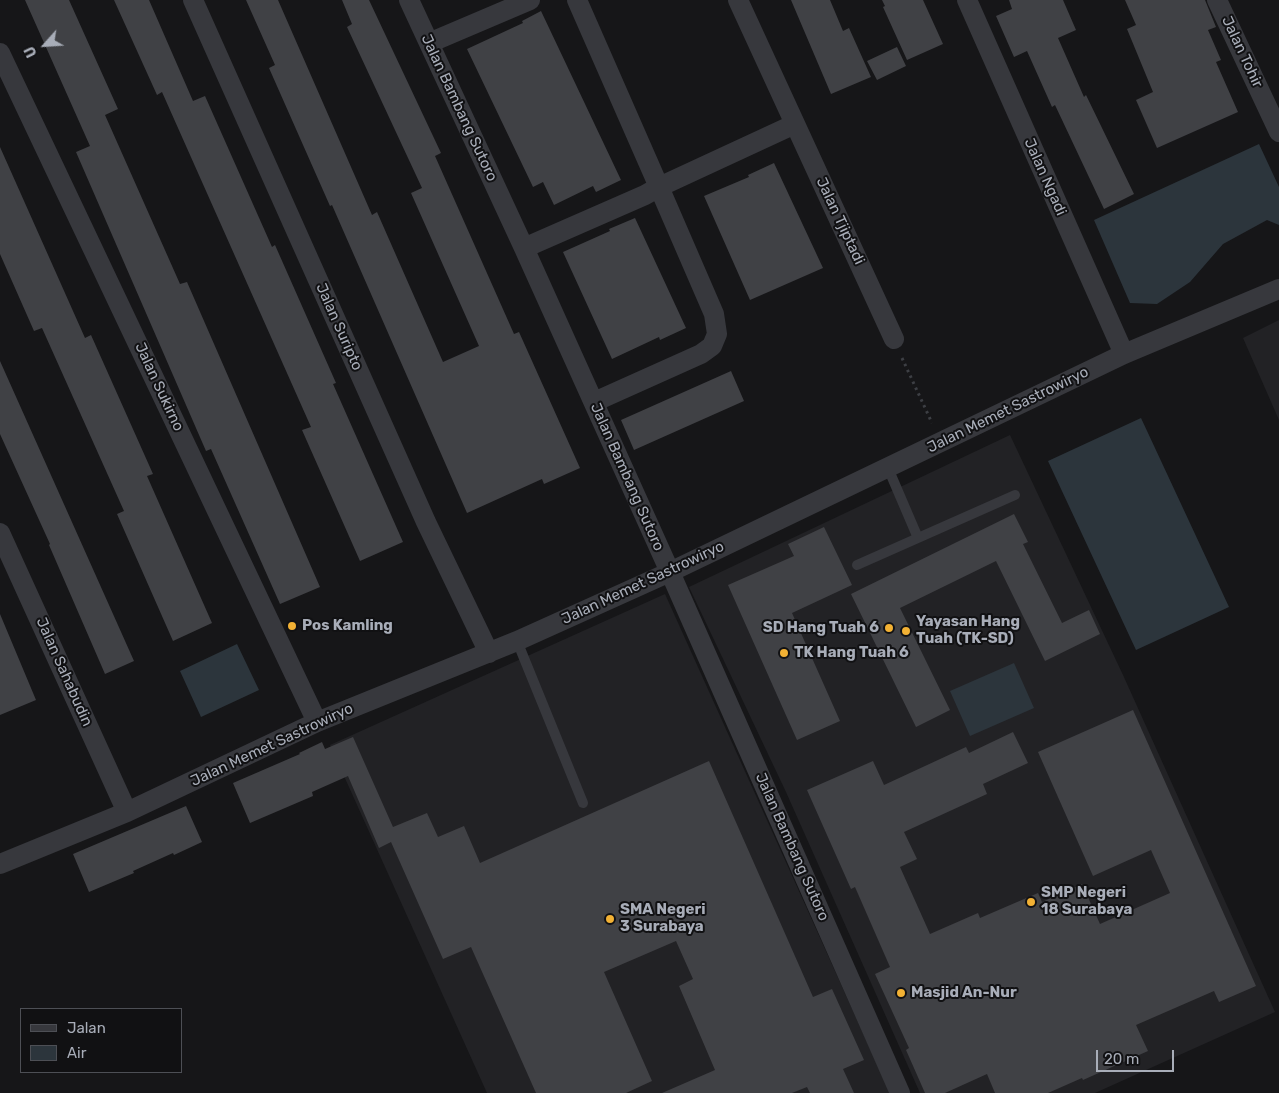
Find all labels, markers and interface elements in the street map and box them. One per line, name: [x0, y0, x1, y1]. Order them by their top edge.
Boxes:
street label: Jalan Tohir: [1218, 13, 1266, 91]
north arrow: [20, 20, 70, 70]
street label: Jalan Bambang Sutoro: [417, 32, 501, 184]
text: U: [21, 44, 41, 60]
street label: Jalan Ngadi: [1020, 136, 1070, 218]
street label: Jalan Tjiptadi: [812, 175, 868, 267]
street label: Jalan Suripto: [312, 281, 366, 373]
street label: Jalan Sukirno: [131, 340, 187, 434]
street label: Jalan Memet Sastrowiryo: [925, 363, 1091, 457]
street label: Jalan Bambang Sutoro: [586, 400, 668, 554]
street label: Jalan Memet Sastrowiryo: [559, 537, 727, 629]
place label: Yayasan Hang Tuah (TK-SD): [916, 613, 1020, 648]
street label: Jalan Sahabudin: [32, 615, 96, 729]
place label: Pos Kamling: [302, 617, 393, 635]
place label: SD Hang Tuah 6: [763, 619, 879, 637]
marker: Pos Kamling: [286, 620, 298, 632]
marker: SD Hang Tuah 6: [883, 622, 895, 634]
marker: Yayasan Hang Tuah (TK-SD): [900, 625, 912, 637]
place label: TK Hang Tuah 6: [794, 644, 909, 662]
marker: TK Hang Tuah 6: [778, 647, 790, 659]
street label: Jalan Memet Sastrowiryo: [188, 699, 356, 791]
street label: Jalan Bambang Sutoro: [751, 770, 833, 924]
place label: SMP Negeri 18 Surabaya: [1041, 884, 1132, 919]
marker: SMP Negeri 18 Surabaya: [1025, 896, 1037, 908]
place label: SMA Negeri 3 Surabaya: [620, 901, 706, 936]
marker: SMA Negeri 3 Surabaya: [604, 913, 616, 925]
place label: Masjid An-Nur: [911, 984, 1017, 1002]
marker: Masjid An-Nur: [895, 987, 907, 999]
legend: [20, 1008, 182, 1073]
text: Jalan: [67, 1019, 106, 1037]
scale bar: [1099, 1040, 1176, 1072]
text: Air: [67, 1044, 86, 1062]
text: 20 m: [1104, 1050, 1139, 1068]

